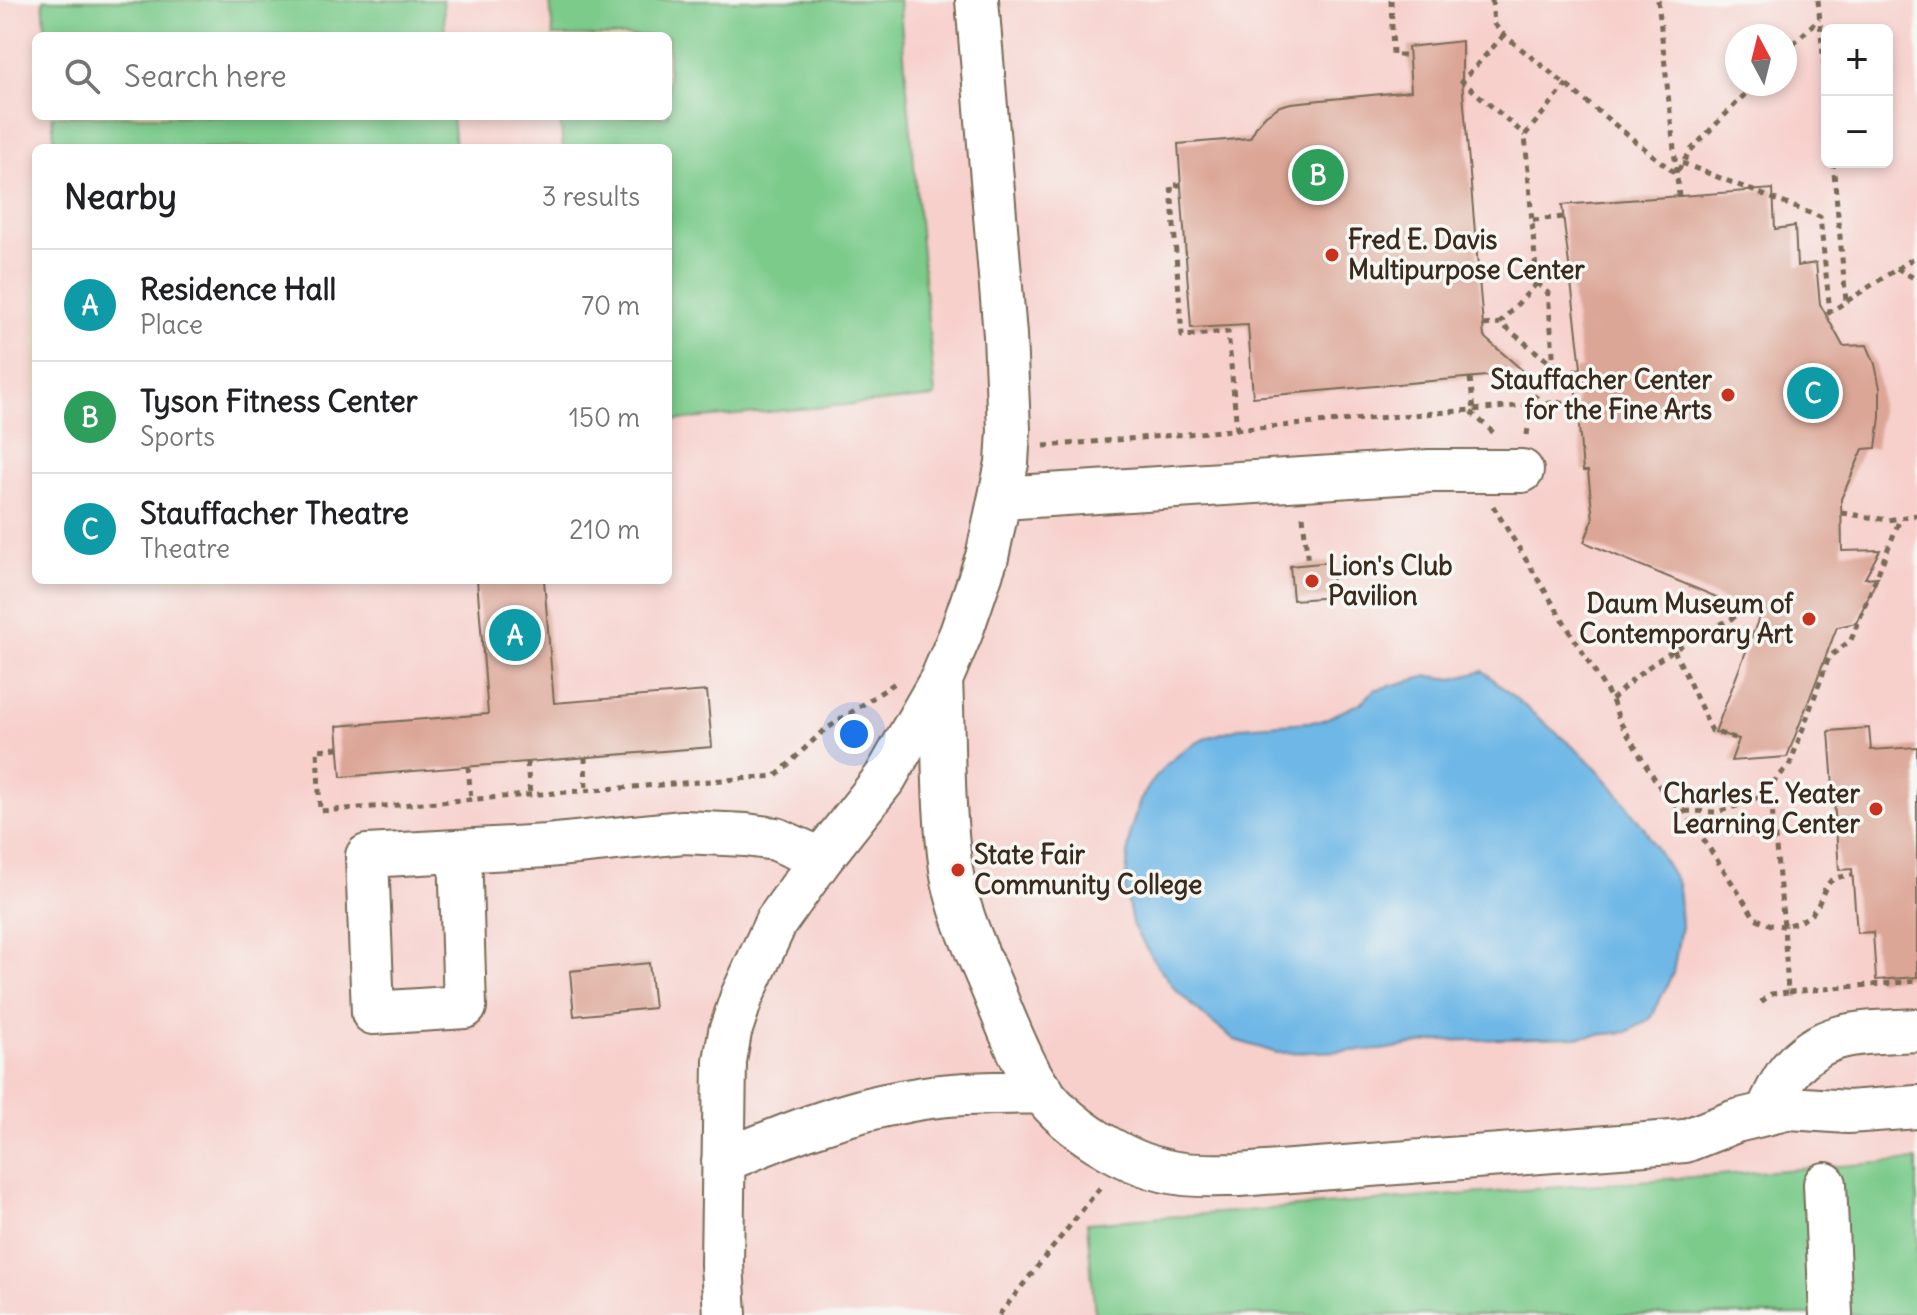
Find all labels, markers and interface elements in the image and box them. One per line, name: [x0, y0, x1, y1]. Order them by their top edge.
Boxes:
north arrow: [1725, 24, 1797, 96]
map controls: [1821, 24, 1893, 168]
button: +: [1821, 24, 1893, 96]
search box: [32, 32, 672, 120]
icon: search: [60, 54, 104, 98]
text: Search here: [124, 57, 287, 95]
button: −: [1821, 96, 1893, 168]
pin: B: [1292, 145, 1344, 205]
text: Nearby: [64, 175, 177, 218]
text: 3 results: [542, 180, 640, 213]
place label: Fred E. Davis Multipurpose Center: [1348, 223, 1585, 286]
marker: Fred E. Davis Multipurpose Center: [1323, 246, 1341, 264]
text: Residence Hall: [140, 270, 336, 308]
text: A: [82, 289, 98, 322]
text: 70 m: [581, 289, 640, 322]
text: Place: [140, 308, 203, 341]
place label: Stauffacher Center for the Fine Arts: [1491, 363, 1712, 426]
pin: C: [1787, 363, 1839, 423]
text: Tyson Fitness Center: [140, 382, 418, 420]
marker: Stauffacher Center for the Fine Arts: [1719, 386, 1737, 404]
text: B: [81, 401, 99, 434]
text: 150 m: [569, 401, 640, 434]
text: Sports: [140, 420, 215, 453]
text: Stauffacher Theatre: [140, 494, 409, 532]
text: C: [81, 513, 99, 546]
text: 210 m: [569, 513, 640, 546]
text: Theatre: [140, 532, 230, 565]
place label: Lion's Club Pavilion: [1328, 549, 1453, 612]
marker: Lion's Club Pavilion: [1303, 572, 1321, 590]
place label: Daum Museum of Contemporary Art: [1579, 587, 1794, 650]
pin: A: [489, 605, 541, 665]
marker: Daum Museum of Contemporary Art: [1800, 610, 1818, 628]
your location: [834, 714, 874, 754]
place label: Charles E. Yeater Learning Center: [1663, 777, 1860, 840]
marker: Charles E. Yeater Learning Center: [1867, 800, 1885, 818]
place label: State Fair Community College: [974, 838, 1202, 901]
marker: State Fair Community College: [949, 861, 967, 879]

